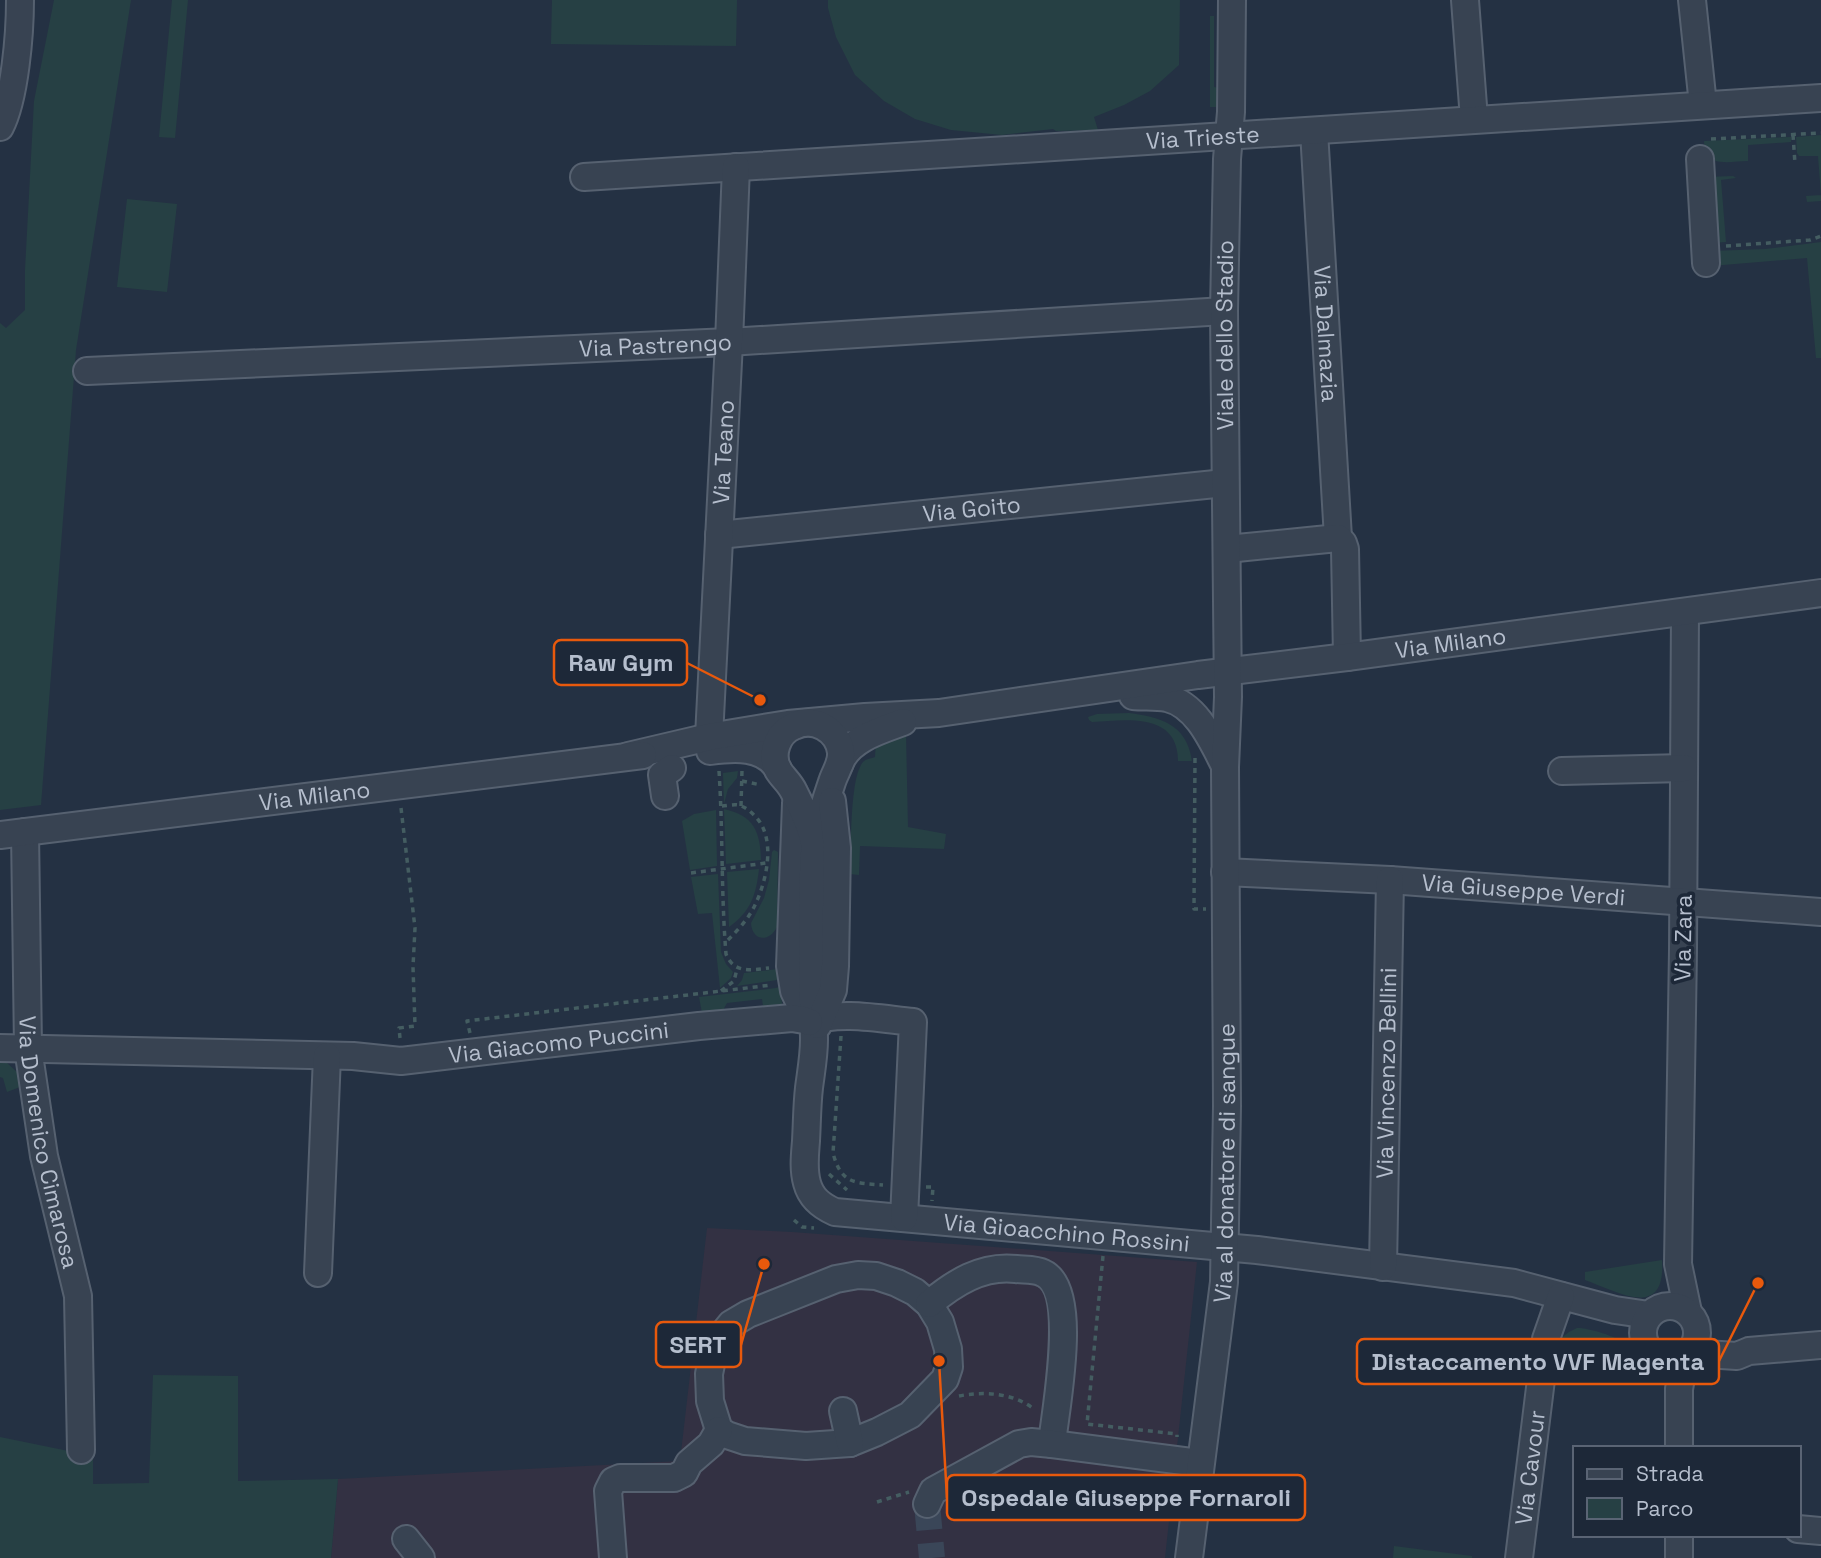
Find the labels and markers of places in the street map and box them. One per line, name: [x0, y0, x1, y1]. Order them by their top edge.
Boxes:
callout: Raw Gym: [554, 640, 687, 685]
callout: SERT: [656, 1322, 741, 1367]
callout: Distaccamento VVF Magenta: [1357, 1339, 1719, 1384]
callout: Ospedale Giuseppe Fornaroli: [947, 1475, 1305, 1520]

